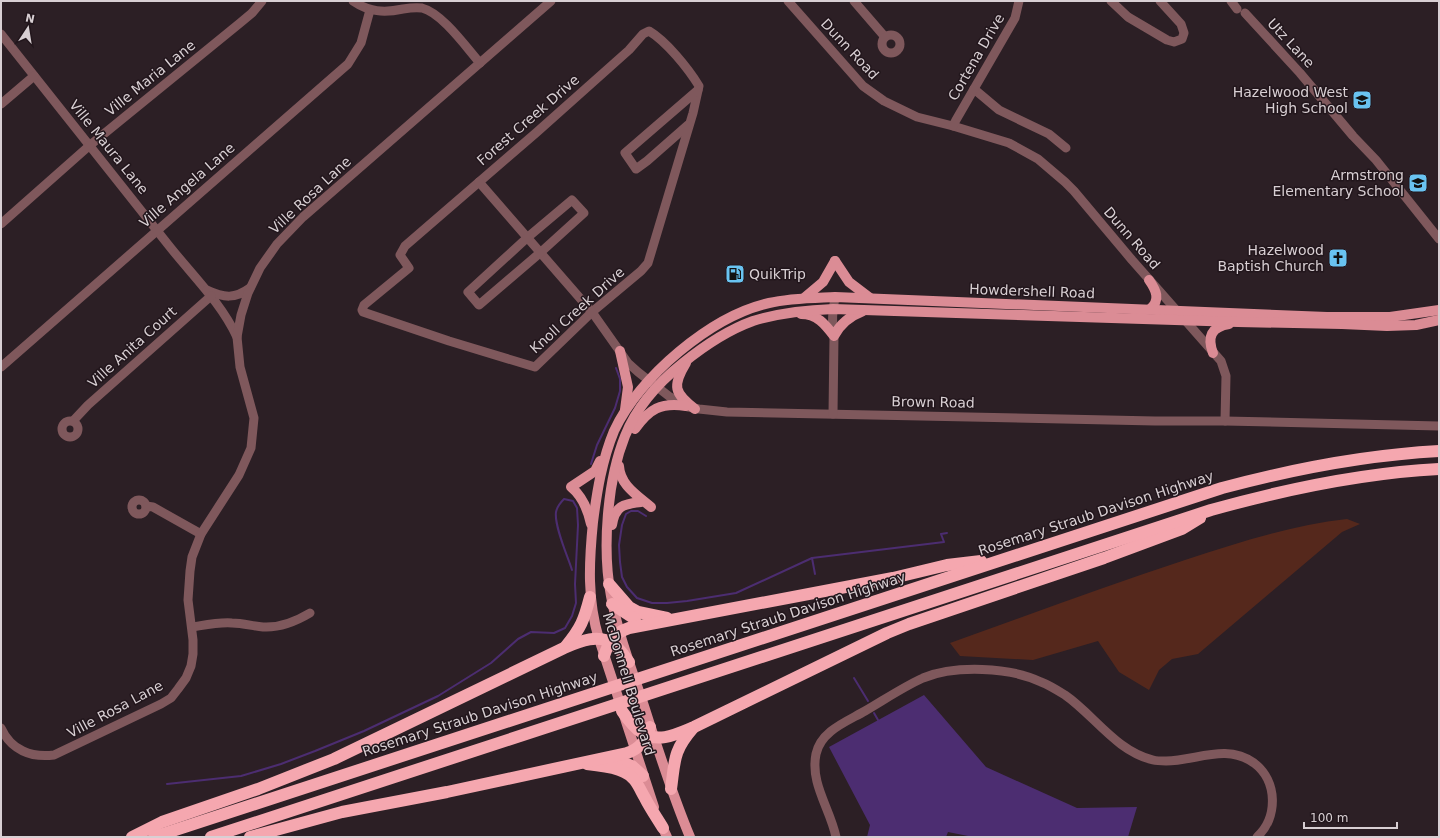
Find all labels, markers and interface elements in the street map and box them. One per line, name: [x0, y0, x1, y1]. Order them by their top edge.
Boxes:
north arrow: [8, 8, 48, 48]
text: N: [24, 11, 36, 26]
street label: Cortena Drive: [945, 11, 1007, 103]
street label: Dunn Road: [818, 15, 882, 83]
street label: Utz Lane: [1264, 15, 1318, 71]
street label: Ville Maria Lane: [102, 37, 198, 119]
street label: Forest Creek Drive: [474, 71, 582, 169]
place label: Hazelwood West High School: [1233, 84, 1349, 116]
school or university icon: Hazelwood West High School: [1351, 89, 1373, 111]
street label: Ville Maura Lane: [66, 97, 152, 197]
street label: Ville Angela Lane: [136, 139, 238, 231]
street label: Ville Rosa Lane: [266, 153, 354, 237]
place label: Armstrong Elementary School: [1272, 167, 1404, 199]
school or university icon: Armstrong Elementary School: [1407, 172, 1429, 194]
street label: Dunn Road: [1101, 204, 1163, 272]
place label: Hazelwood Baptish Church: [1217, 242, 1324, 274]
church icon: Hazelwood Baptish Church: [1327, 247, 1349, 269]
fuel station icon: QuikTrip: [724, 263, 746, 285]
street label: Knoll Creek Drive: [527, 264, 627, 356]
place label: QuikTrip: [749, 266, 806, 282]
street label: Howdershell Road: [969, 281, 1095, 301]
street label: Ville Anita Court: [85, 303, 180, 391]
street label: Brown Road: [891, 393, 975, 411]
street label: Rosemary Straub Davison Highway: [976, 467, 1216, 559]
street label: Rosemary Straub Davison Highway: [668, 568, 908, 660]
street label: McDonnell Boulevard: [600, 611, 658, 757]
street label: Rosemary Straub Davison Highway: [360, 668, 600, 760]
street label: Ville Rosa Lane: [65, 677, 165, 741]
scale bar: [1304, 804, 1397, 830]
text: 100 m: [1310, 811, 1348, 825]

